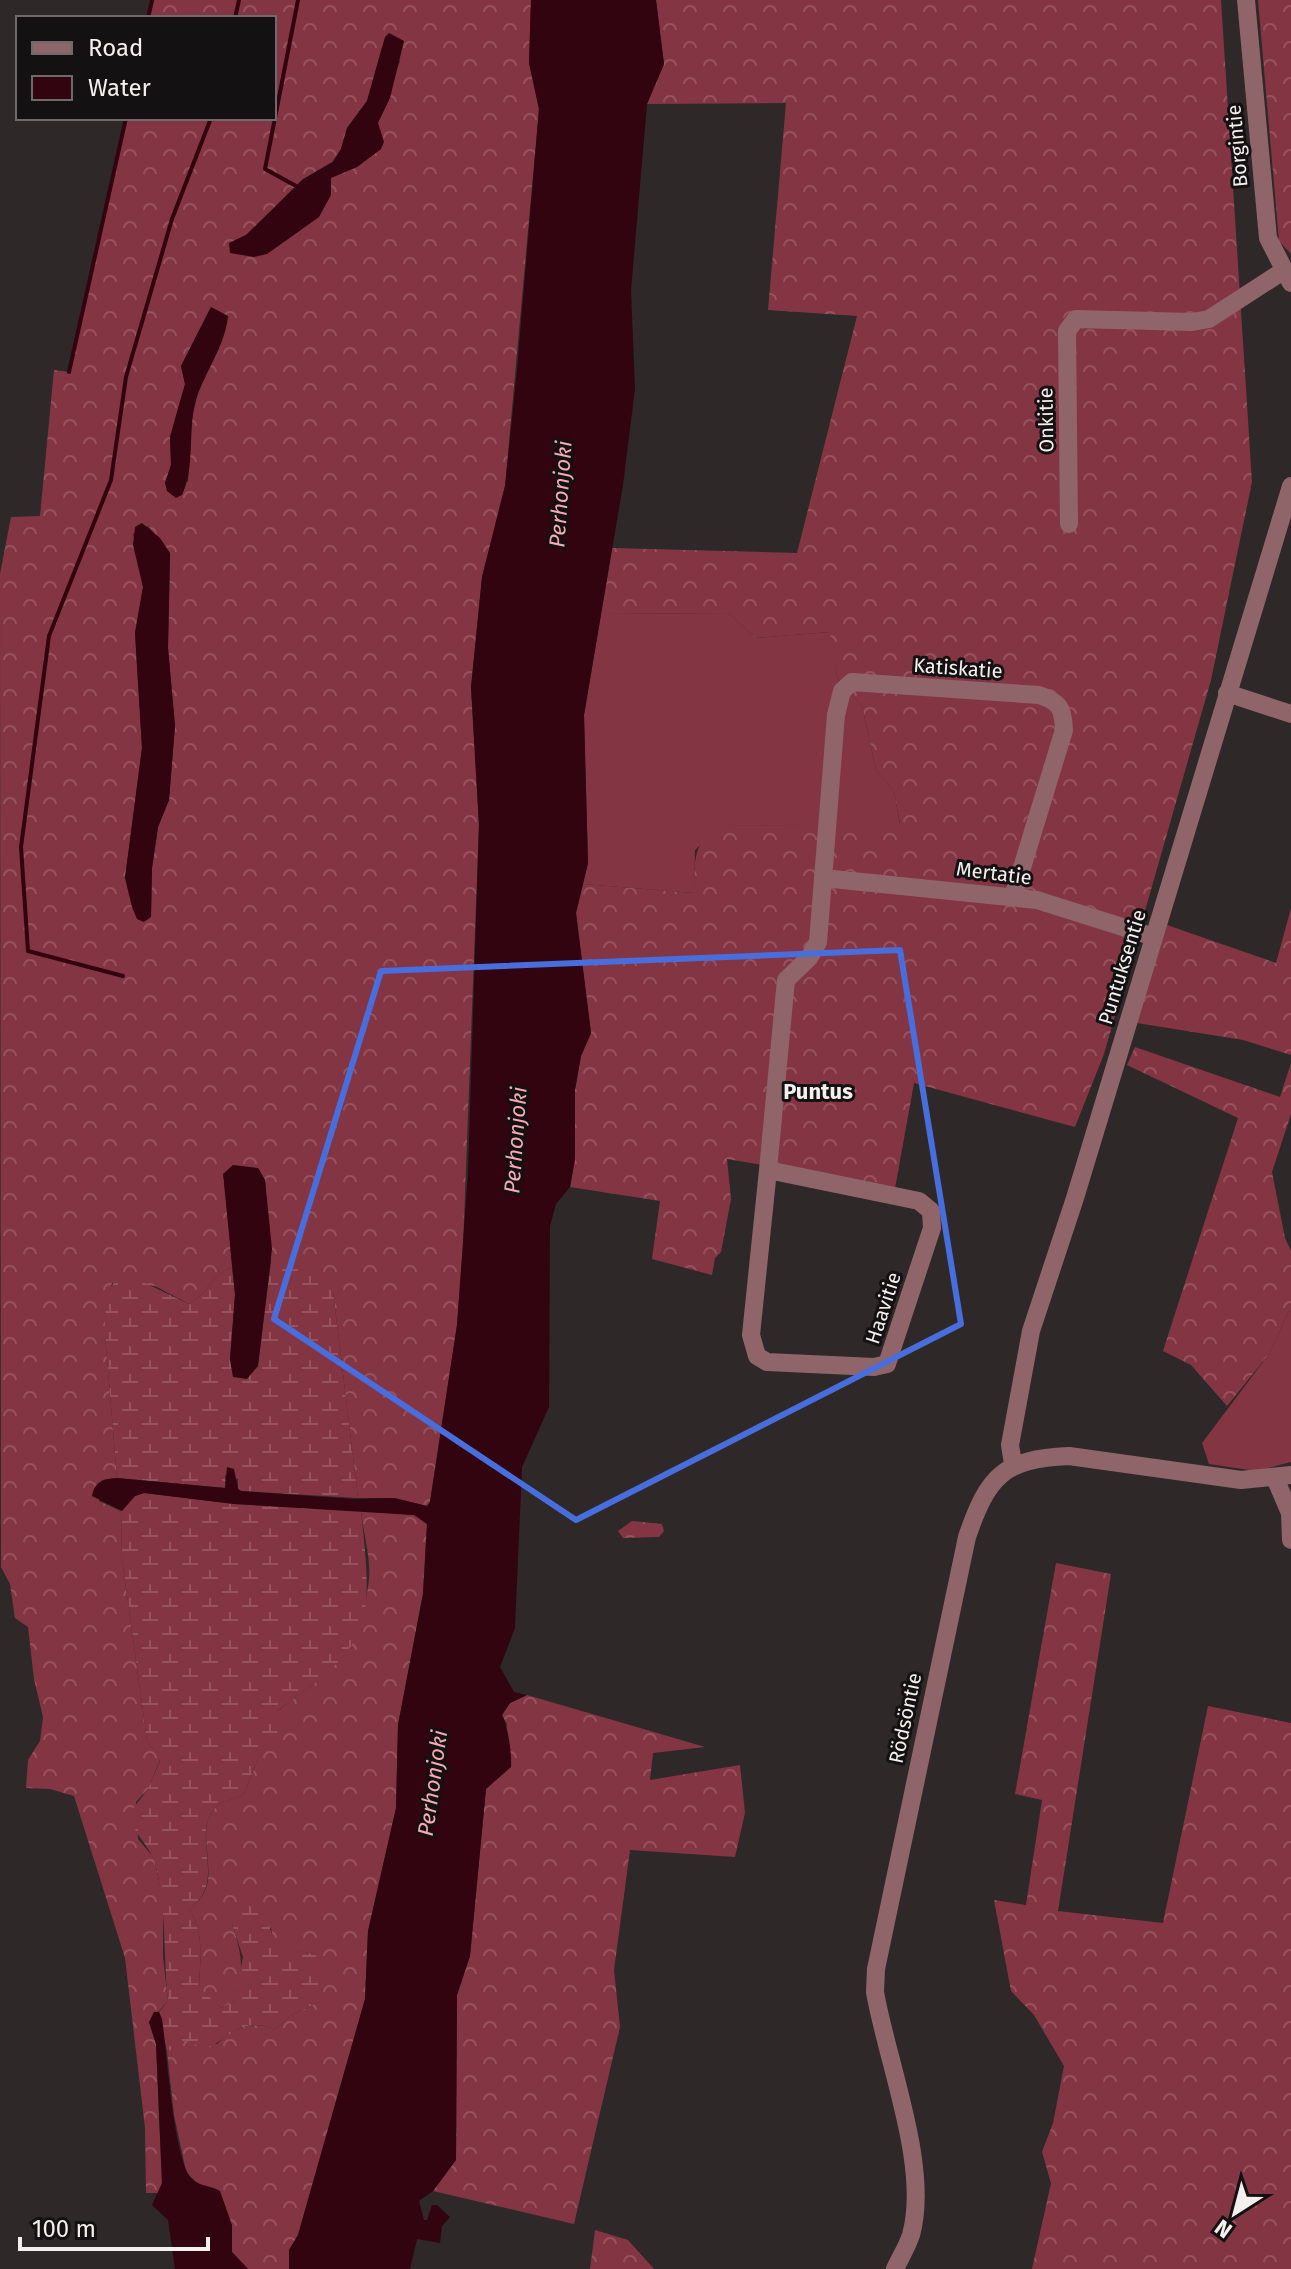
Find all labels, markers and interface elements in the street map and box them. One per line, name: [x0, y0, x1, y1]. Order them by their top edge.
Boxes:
legend: [16, 16, 276, 120]
text: Road: [88, 34, 143, 62]
text: Water: [88, 74, 152, 102]
street label: Borgintie: [1221, 104, 1253, 188]
street label: Onkitie: [1033, 387, 1059, 453]
water label: Perhonjoki: [543, 440, 578, 548]
street label: Katiskatie: [913, 653, 1003, 683]
street label: Mertatie: [955, 856, 1033, 890]
street label: Puntuksentie: [1093, 907, 1151, 1027]
district label: Puntus: [783, 1078, 853, 1105]
water label: Perhonjoki: [498, 1086, 533, 1194]
street label: Haavitie: [860, 1269, 906, 1347]
street label: Rödsöntie: [884, 1671, 926, 1765]
water label: Perhonjoki: [412, 1728, 453, 1838]
north arrow: [1195, 2173, 1275, 2253]
scale bar: [20, 2201, 208, 2251]
text: N: [1210, 2214, 1237, 2244]
text: 100 m: [32, 2215, 96, 2243]

